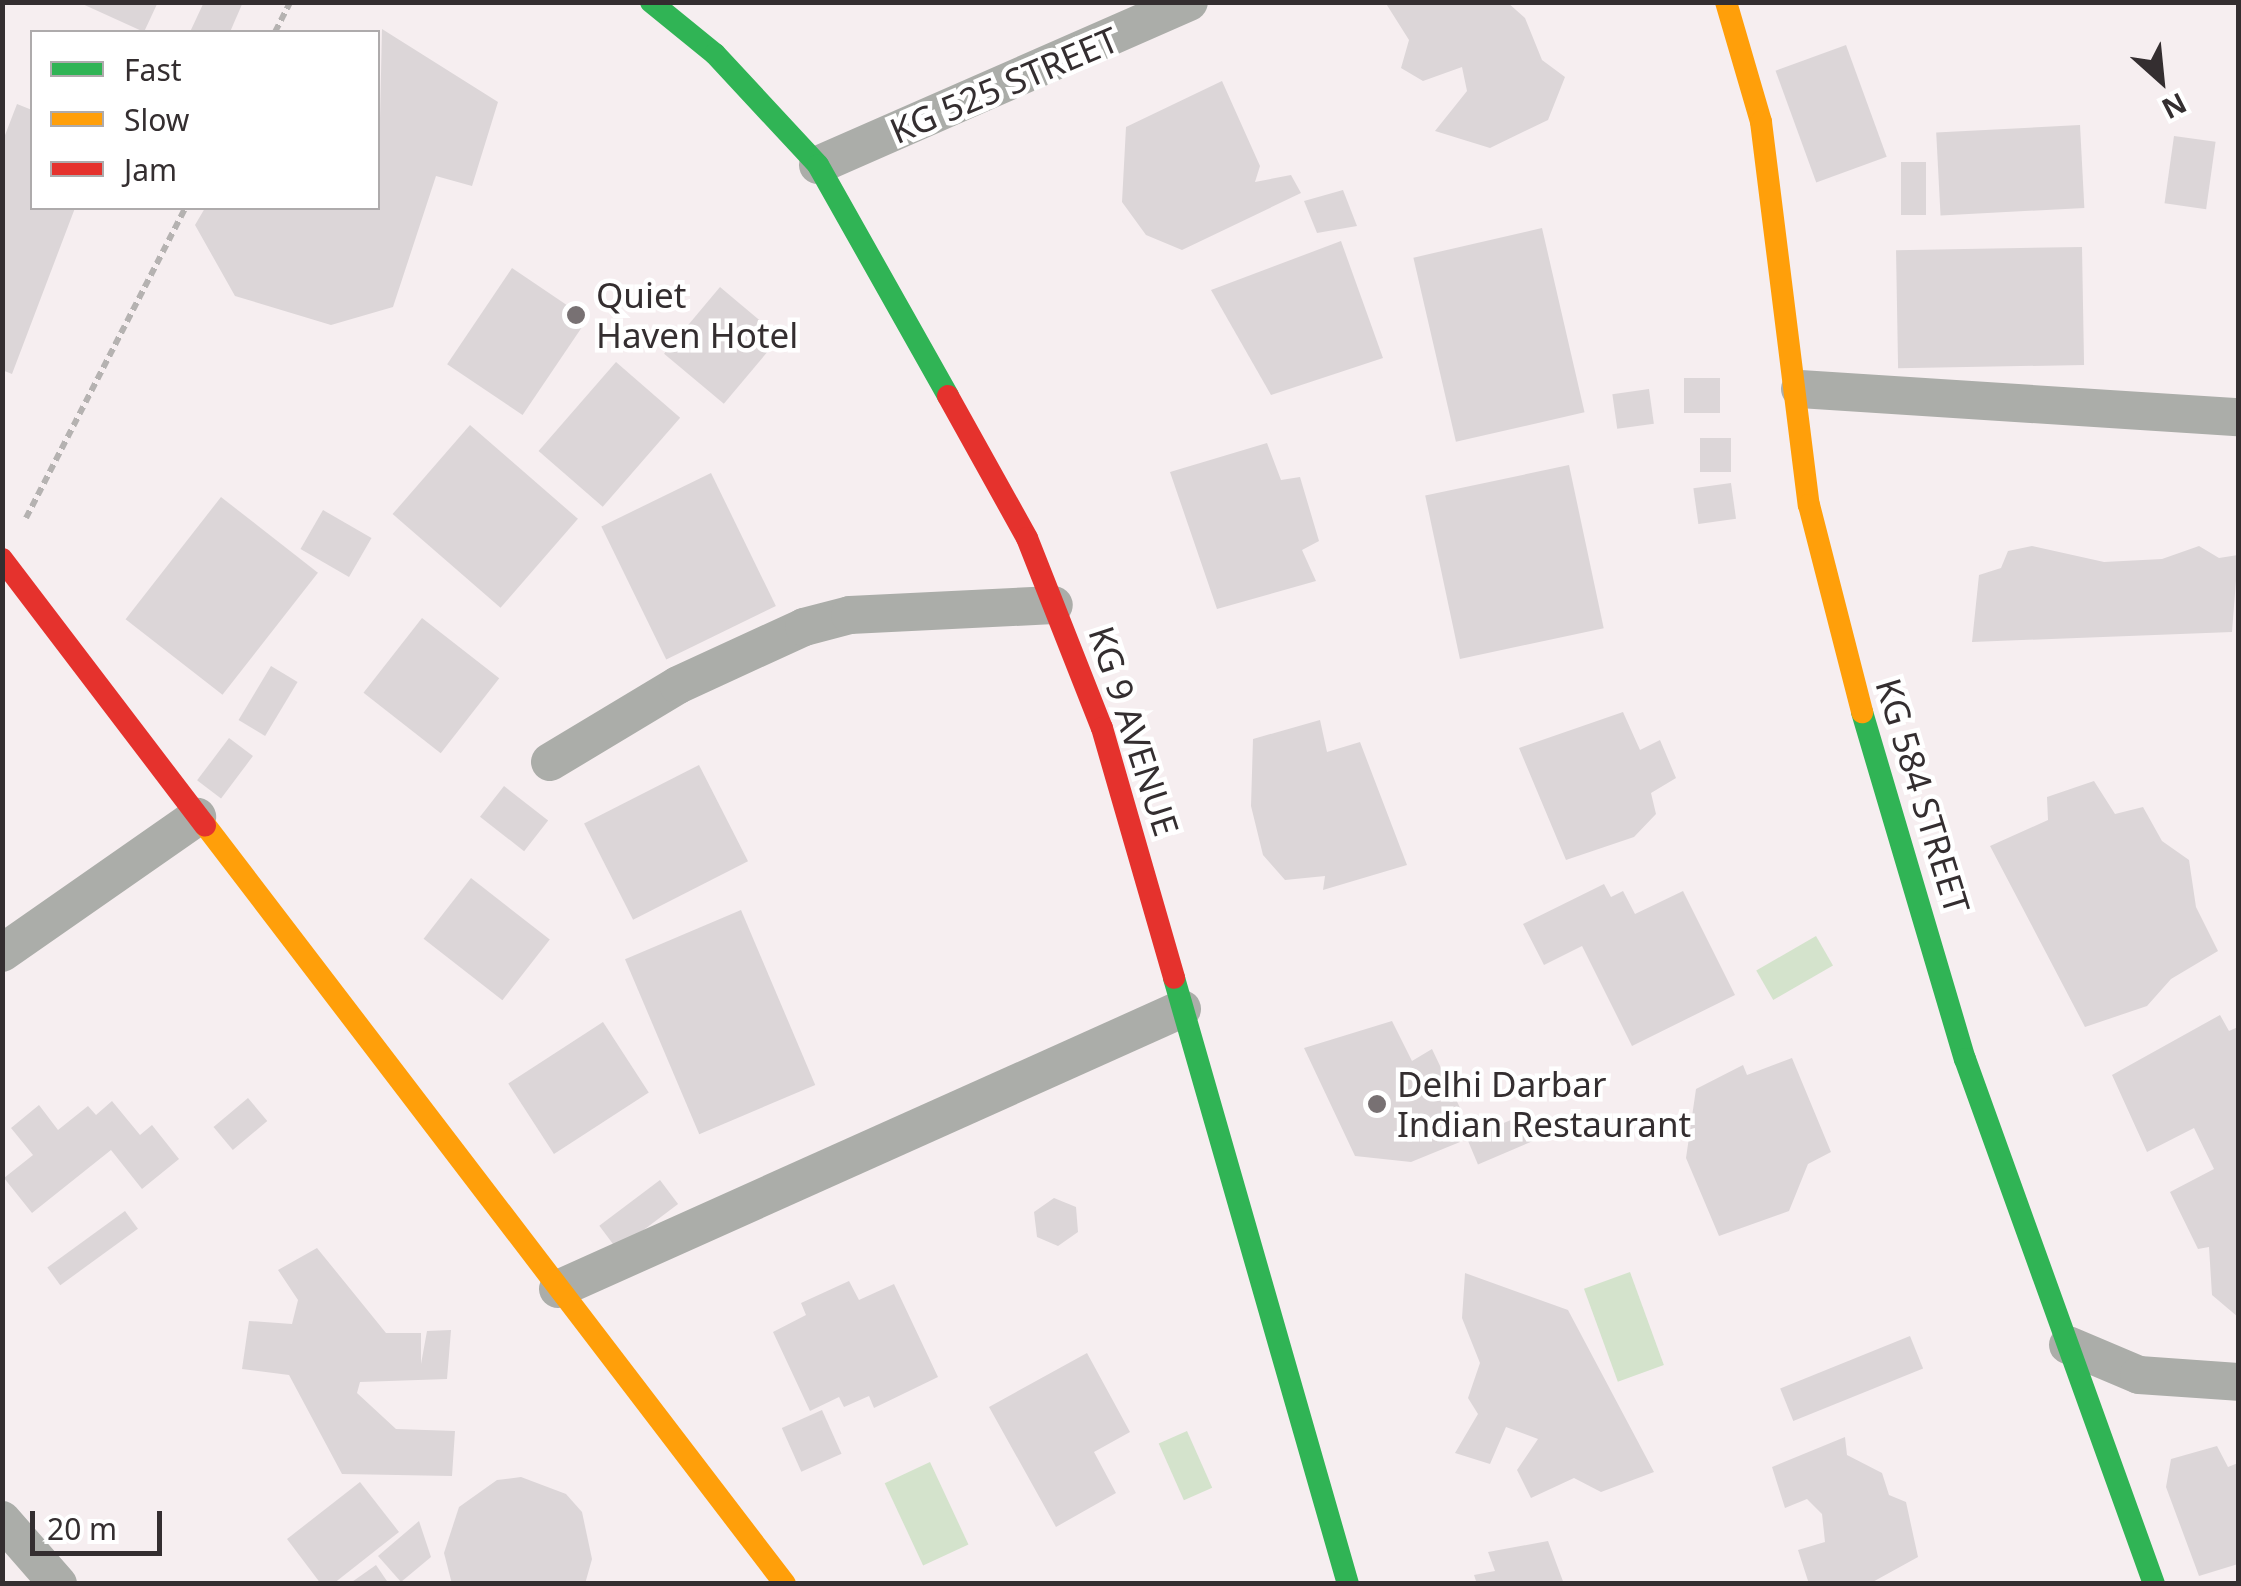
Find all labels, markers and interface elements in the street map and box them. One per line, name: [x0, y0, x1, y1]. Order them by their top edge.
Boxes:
street label: KG 525 STREET: [884, 18, 1124, 152]
legend: [30, 30, 380, 210]
north arrow: [2111, 30, 2211, 130]
text: Fast: [124, 49, 182, 90]
text: N: [2156, 85, 2193, 129]
text: Slow: [124, 99, 189, 140]
text: Jam: [124, 149, 177, 190]
place label: Quiet Haven Hotel: [596, 274, 798, 356]
marker: Quiet Haven Hotel: [565, 304, 587, 326]
street label: KG 9 AVENUE: [1080, 621, 1188, 841]
street label: KG 584 STREET: [1867, 673, 1979, 919]
place label: Delhi Darbar Indian Restaurant: [1397, 1063, 1691, 1145]
marker: Delhi Darbar Indian Restaurant: [1366, 1093, 1388, 1115]
scale bar: [35, 1491, 168, 1553]
text: 20 m: [47, 1508, 117, 1549]

